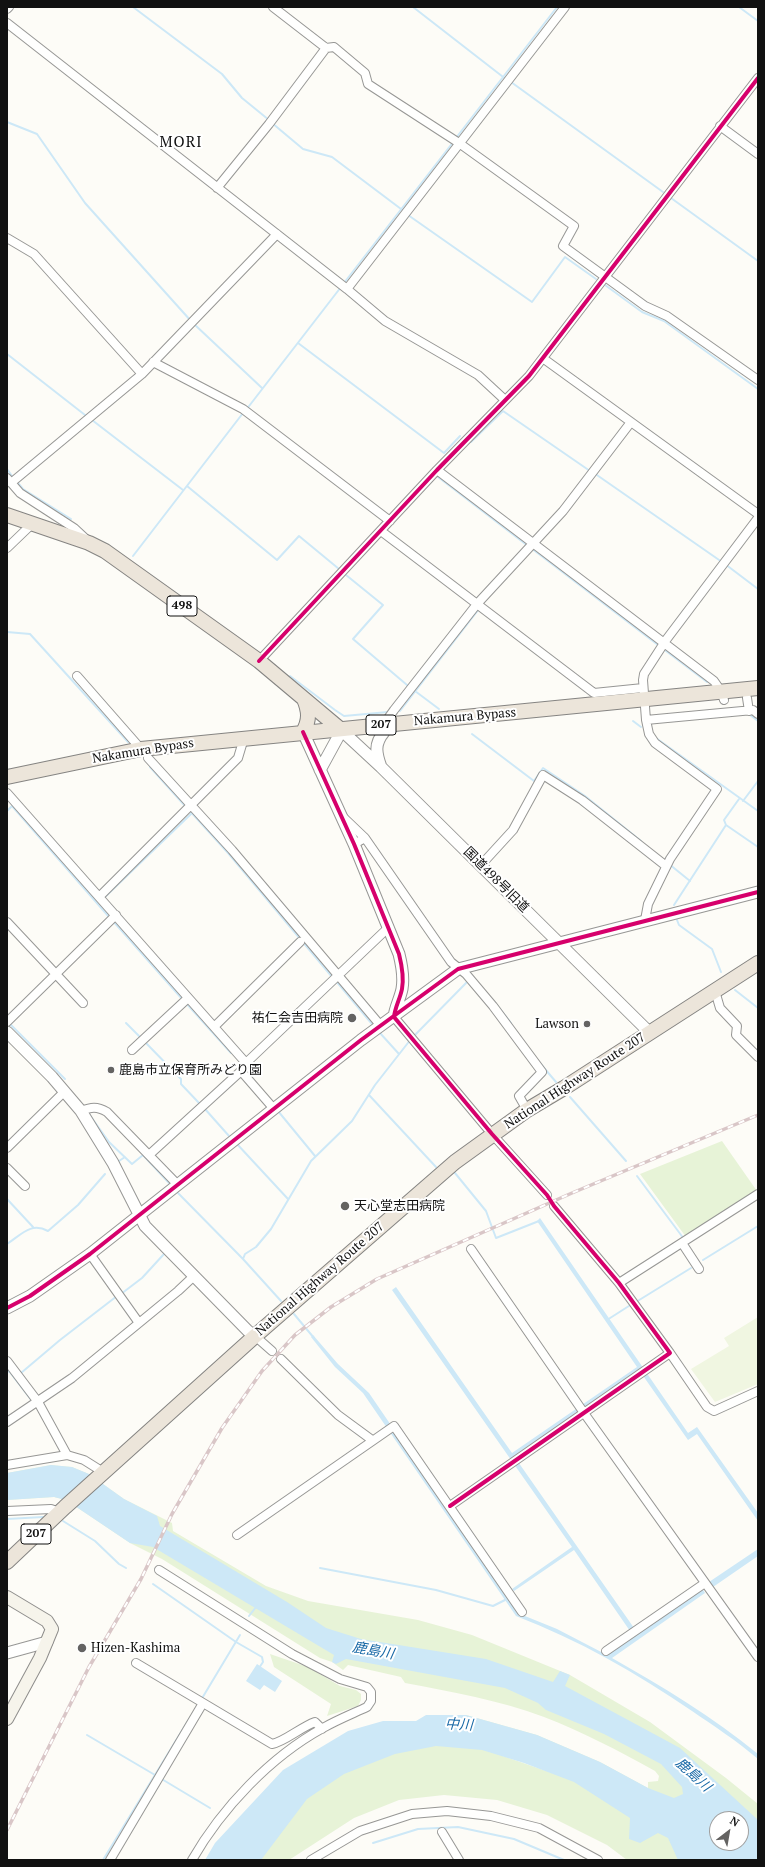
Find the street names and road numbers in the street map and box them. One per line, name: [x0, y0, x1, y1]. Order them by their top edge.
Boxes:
road number: 498: [167, 596, 197, 616]
street label: Nakamura Bypass: [413, 705, 517, 729]
road number: 207: [366, 715, 396, 735]
street label: Nakamura Bypass: [91, 735, 195, 767]
street label: 国道498号旧道: [460, 844, 532, 916]
street label: National Highway Route 207: [502, 1030, 648, 1132]
street label: National Highway Route 207: [253, 1219, 387, 1339]
road number: 207: [21, 1524, 51, 1544]

